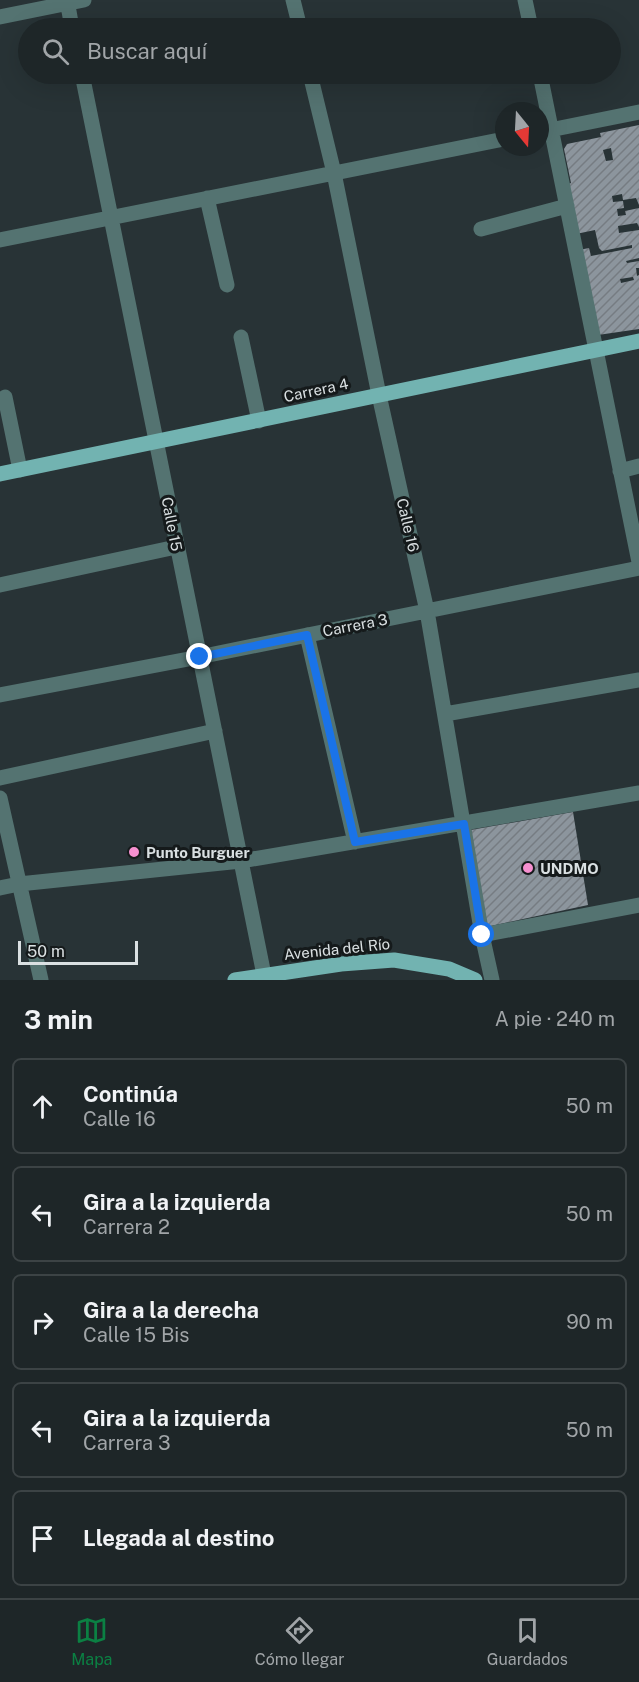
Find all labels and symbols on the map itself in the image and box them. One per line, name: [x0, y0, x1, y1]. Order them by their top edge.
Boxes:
north arrow: [495, 102, 549, 156]
street label: Carrera 4: [282, 375, 350, 405]
street label: Calle 15: [158, 495, 186, 553]
street label: Calle 16: [394, 497, 422, 553]
street label: Carrera 3: [321, 610, 389, 640]
route end: [186, 643, 212, 669]
place label: Punto Burguer: [146, 844, 250, 861]
marker: Punto Burguer: [127, 845, 141, 859]
place label: UNDMO: [540, 860, 599, 877]
marker: UNDMO: [521, 861, 535, 875]
route start: [468, 921, 494, 947]
street label: Avenida del Río: [283, 935, 391, 963]
scale bar: [18, 938, 138, 965]

